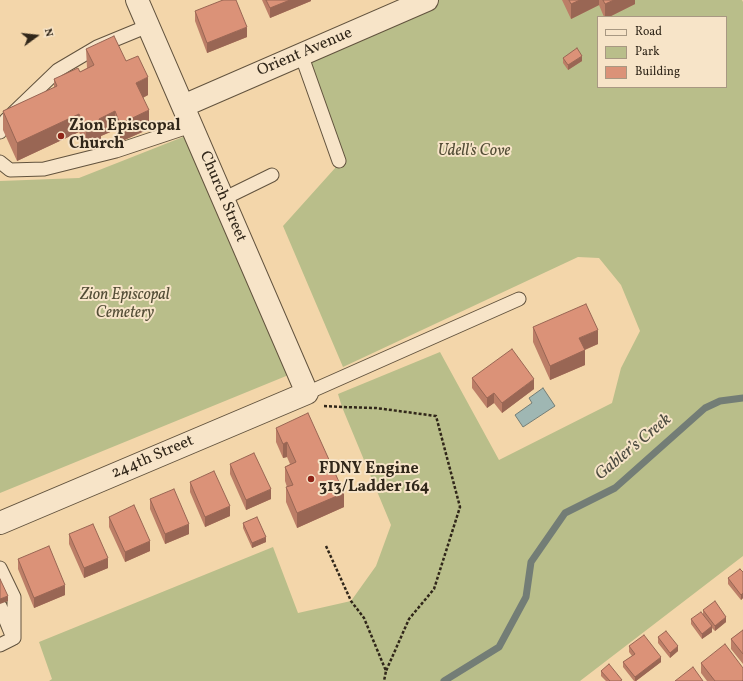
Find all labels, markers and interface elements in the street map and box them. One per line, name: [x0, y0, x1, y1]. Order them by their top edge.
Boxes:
north arrow: [16, 16, 56, 56]
legend: [597, 16, 727, 88]
street label: Orient Avenue: [255, 24, 355, 82]
text: Road: [635, 24, 662, 40]
text: N: [40, 27, 56, 39]
text: Park: [635, 44, 660, 60]
text: Building: [635, 64, 680, 80]
place label: Zion Episcopal Church: [69, 117, 181, 155]
marker: Zion Episcopal Church: [56, 131, 66, 141]
park label: Udell's Cove: [438, 142, 510, 162]
street label: Church Street: [194, 149, 250, 245]
park label: Zion Episcopal Cemetery: [80, 286, 170, 324]
water label: Gabler’s Creek: [592, 410, 676, 486]
street label: 244th Street: [109, 432, 197, 484]
place label: FDNY Engine 313/Ladder 164: [319, 460, 429, 498]
marker: FDNY Engine 313/Ladder 164: [306, 474, 316, 484]

